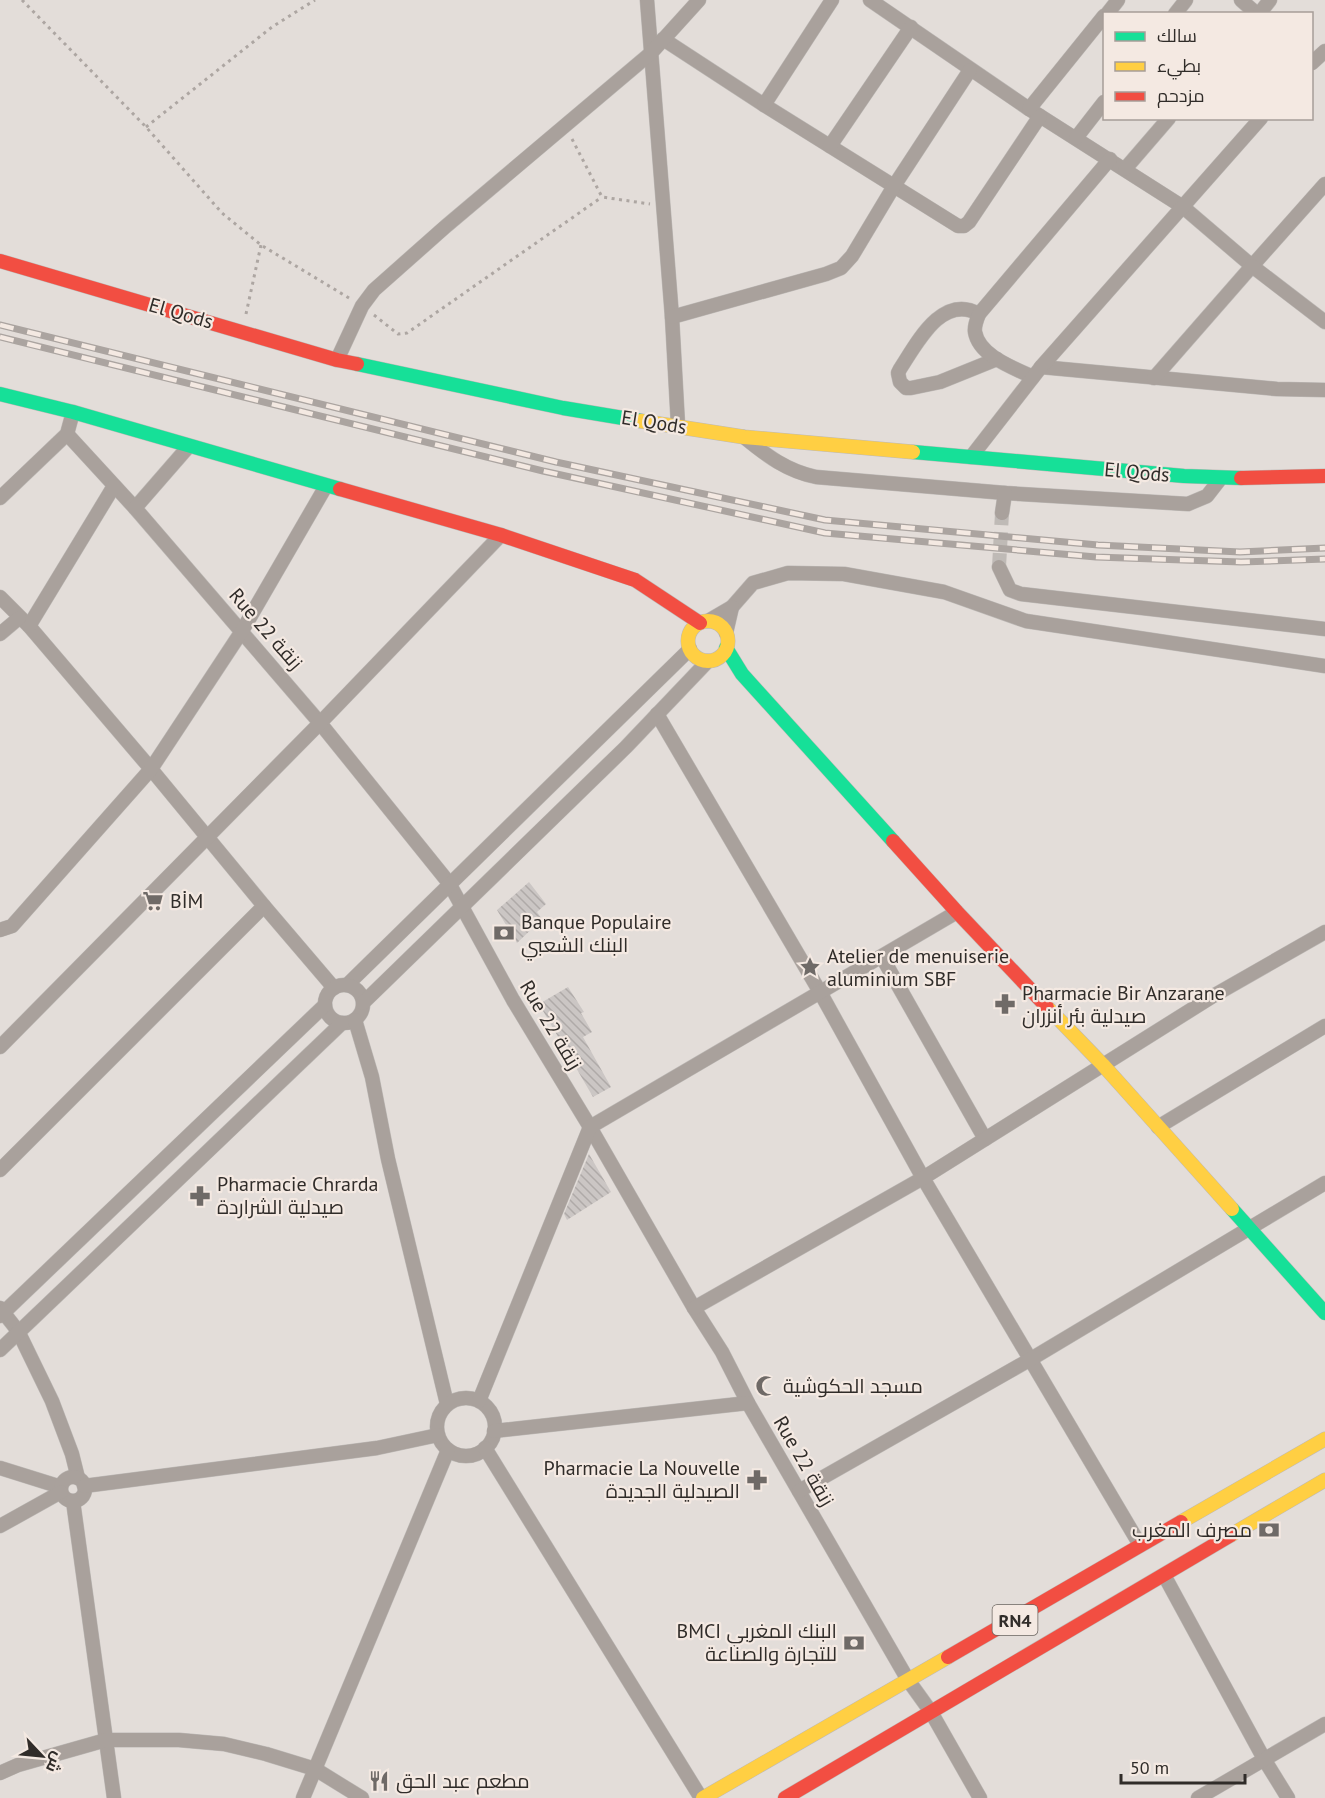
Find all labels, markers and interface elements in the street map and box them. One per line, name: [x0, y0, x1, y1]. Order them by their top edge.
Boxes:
legend: [1103, 12, 1313, 120]
text: سالك: [1157, 24, 1197, 47]
text: بطيء: [1157, 54, 1201, 80]
text: مزدحم: [1157, 84, 1205, 108]
street label: El Qods: [146, 291, 216, 335]
street label: El Qods: [620, 404, 688, 440]
street label: El Qods: [1103, 456, 1171, 488]
street label: Rue 22 زنقة: [223, 583, 309, 675]
place label: BİM: [170, 888, 203, 914]
supermarket icon: BİM: [141, 889, 165, 913]
place label: Banque Populaire البنك الشعبي: [521, 909, 671, 961]
bank icon: Banque Populaire البنك الشعبي: [492, 921, 516, 945]
place label: Atelier de menuiserie aluminium SBF: [827, 943, 1009, 992]
place icon: Atelier de menuiserie aluminium SBF: [798, 955, 822, 979]
street label: Rue 22 زنقة: [514, 975, 588, 1075]
place label: Pharmacie Bir Anzarane صيدلية بئر أنزران: [1022, 980, 1225, 1029]
pharmacy icon: Pharmacie Bir Anzarane صيدلية بئر أنزران: [993, 992, 1017, 1016]
place label: Pharmacie Chrarda صيدلية الشراردة: [217, 1171, 378, 1220]
pharmacy icon: Pharmacie Chrarda صيدلية الشراردة: [188, 1184, 212, 1208]
place label: مسجد الحكوشية: [783, 1373, 923, 1399]
mosque icon: مسجد الحكوشية: [754, 1374, 778, 1398]
street label: Rue 22 زنقة: [768, 1411, 840, 1511]
place label: Pharmacie La Nouvelle الصيدلية الجديدة: [544, 1455, 740, 1504]
pharmacy icon: Pharmacie La Nouvelle الصيدلية الجديدة: [745, 1468, 769, 1492]
place label: مصرف المغرب: [1132, 1517, 1252, 1543]
bank icon: مصرف المغرب: [1257, 1518, 1281, 1542]
road number: RN4: [992, 1605, 1038, 1635]
place label: BMCI البنك المغربي للتجارة والصناعة: [676, 1618, 837, 1667]
bank icon: BMCI البنك المغربي للتجارة والصناعة: [842, 1631, 866, 1655]
north arrow: [12, 1726, 72, 1786]
scale bar: [1121, 1747, 1246, 1785]
text: ش: [42, 1749, 69, 1776]
text: 50 m: [1130, 1756, 1169, 1779]
place label: مطعم عبد الحق: [396, 1768, 530, 1795]
restaurant icon: مطعم عبد الحق: [367, 1769, 391, 1793]

